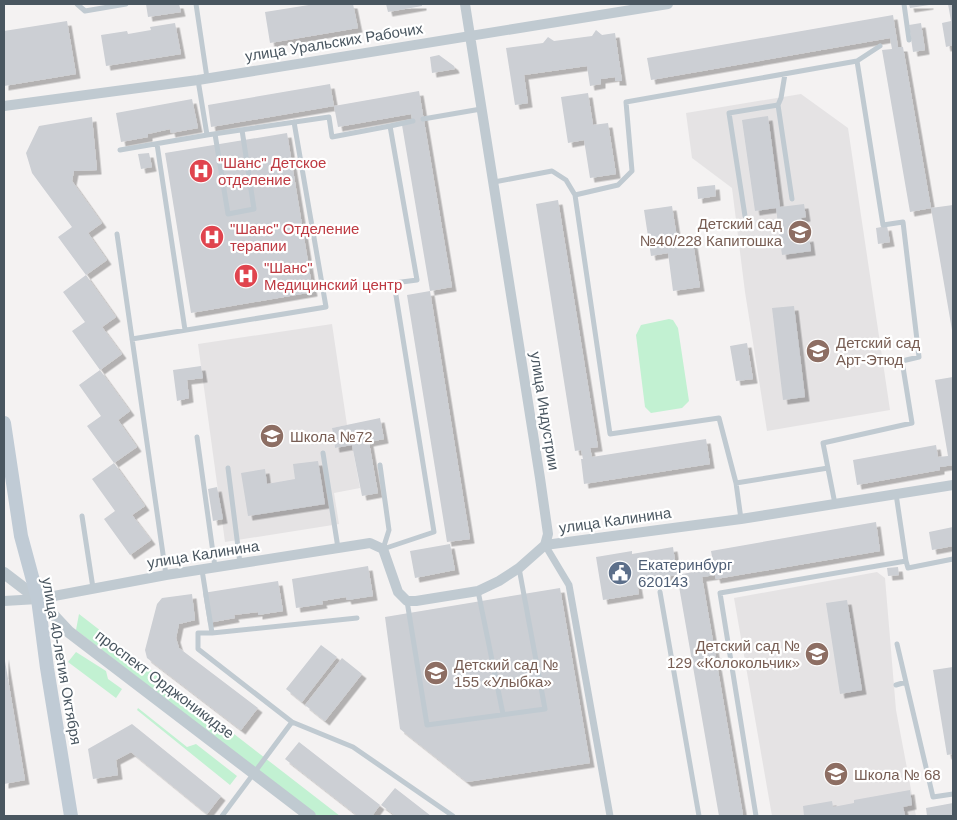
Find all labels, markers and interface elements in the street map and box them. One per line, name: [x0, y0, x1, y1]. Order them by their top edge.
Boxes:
street label: улица Уральских Рабочих: [244, 19, 425, 64]
place label: "Шанс" Детское отделение: [218, 154, 326, 188]
hospital icon: "Шанс" Детское отделение: [188, 158, 214, 184]
place label: Детский сад №40/228 Капитошка: [640, 215, 783, 249]
school or university icon: Детский сад №40/228 Капитошка: [787, 219, 813, 245]
place label: "Шанс" Отделение терапии: [230, 220, 359, 254]
hospital icon: "Шанс" Отделение терапии: [199, 224, 225, 250]
place label: "Шанс" Медицинский центр: [264, 259, 402, 293]
hospital icon: "Шанс" Медицинский центр: [233, 263, 259, 289]
place label: Детский сад Арт-Этюд: [836, 334, 921, 368]
school or university icon: Детский сад Арт-Этюд: [805, 338, 831, 364]
street label: улица Индустрии: [527, 350, 563, 472]
school or university icon: Школа №72: [259, 423, 285, 449]
place label: Школа №72: [290, 428, 373, 445]
street label: улица Калинина: [558, 504, 673, 536]
street label: улица Калинина: [146, 537, 261, 571]
place label: Екатеринбург 620143: [638, 556, 733, 590]
public building icon: Екатеринбург 620143: [607, 560, 633, 586]
street label: улица 40-летия Октября: [39, 576, 85, 746]
street label: проспект Орджоникидзе: [92, 626, 238, 742]
place label: Детский сад № 129 «Колокольчик»: [667, 637, 800, 671]
school or university icon: Детский сад № 129 «Колокольчик»: [804, 641, 830, 667]
place label: Детский сад № 155 «Улыбка»: [454, 656, 559, 690]
school or university icon: Детский сад № 155 «Улыбка»: [423, 660, 449, 686]
school or university icon: Школа № 68: [823, 761, 849, 787]
place label: Школа № 68: [854, 766, 941, 783]

